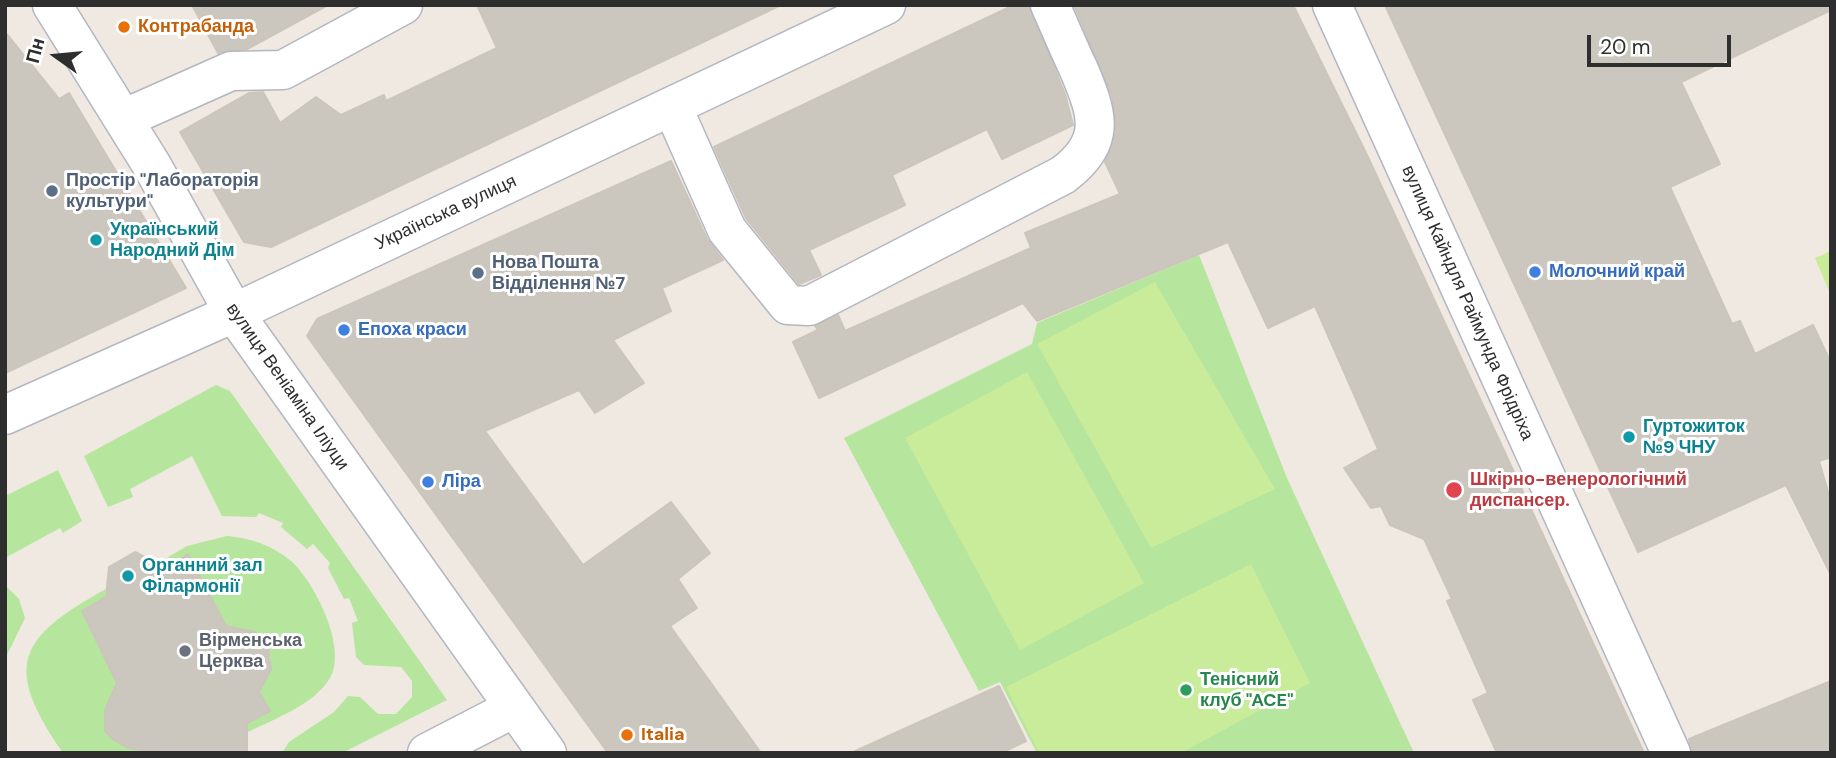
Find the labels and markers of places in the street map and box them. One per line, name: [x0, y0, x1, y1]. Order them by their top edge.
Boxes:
place label: Контрабанда: [138, 16, 254, 38]
marker: Контрабанда: [116, 19, 132, 35]
place label: Простір "Лабораторія культури": [66, 170, 259, 212]
marker: Простір "Лабораторія культури": [44, 183, 60, 199]
place label: Український Народний Дім: [110, 219, 235, 262]
marker: Український Народний Дім: [88, 232, 104, 248]
place label: Нова Пошта Відділення №7: [492, 252, 625, 294]
place label: Молочний край: [1549, 261, 1685, 283]
marker: Молочний край: [1527, 264, 1543, 280]
marker: Нова Пошта Відділення №7: [470, 265, 486, 281]
place label: Епоха краси: [358, 319, 467, 341]
marker: Епоха краси: [336, 322, 352, 338]
place label: Гуртожиток №9 ЧНУ: [1643, 416, 1745, 458]
marker: Гуртожиток №9 ЧНУ: [1621, 429, 1637, 445]
place label: Шкірно-венерологічний диспансер.: [1470, 469, 1687, 512]
place label: Ліра: [442, 471, 481, 493]
marker: Ліра: [420, 474, 436, 490]
marker: Шкірно-венерологічний диспансер.: [1444, 480, 1464, 500]
place label: Органний зал Філармонії: [142, 555, 263, 598]
marker: Органний зал Філармонії: [120, 568, 136, 584]
place label: Вірменська Церква: [199, 630, 302, 672]
marker: Вірменська Церква: [177, 643, 193, 659]
place label: Тенісний клуб "ACE": [1200, 669, 1294, 712]
marker: Тенісний клуб "ACE": [1178, 682, 1194, 698]
place label: Italia: [641, 724, 685, 746]
marker: Italia: [619, 727, 635, 743]

